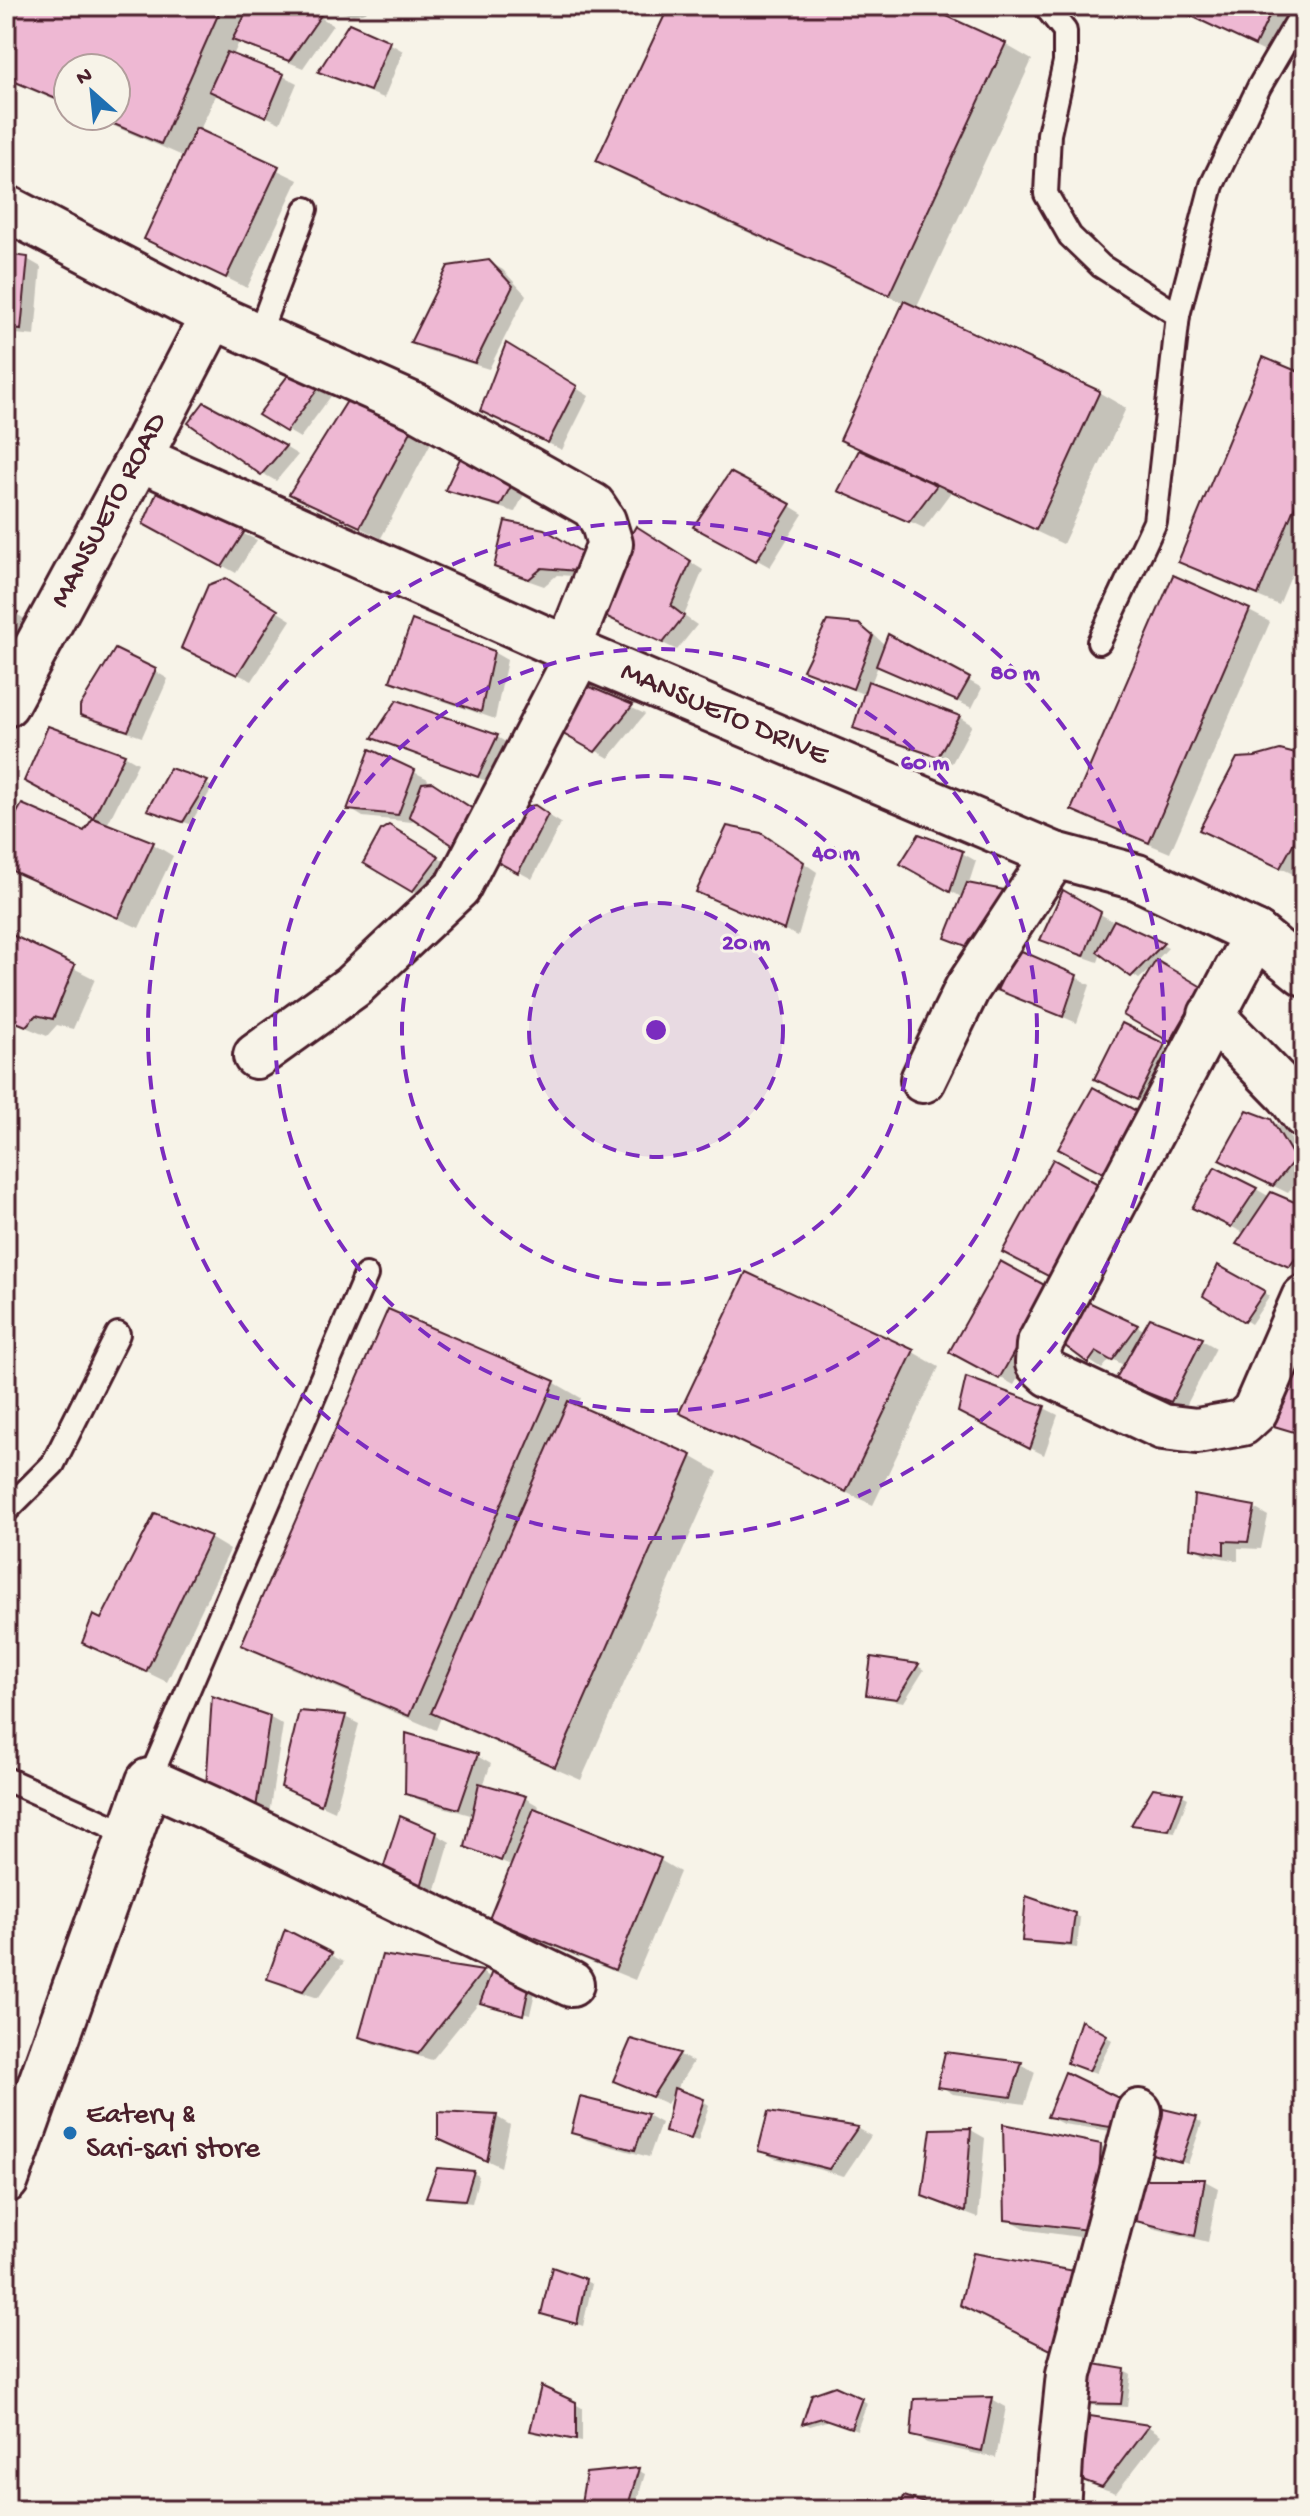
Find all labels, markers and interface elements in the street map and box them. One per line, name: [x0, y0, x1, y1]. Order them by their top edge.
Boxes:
north arrow: [52, 52, 132, 132]
text: N: [72, 63, 97, 93]
street label: MANSUETO ROAD: [44, 407, 176, 614]
street label: MANSUETO DRIVE: [615, 655, 834, 775]
text: 80 m: [990, 660, 1040, 689]
text: 60 m: [901, 750, 949, 779]
text: 40 m: [811, 840, 860, 869]
text: 20 m: [722, 930, 770, 959]
centre of rings: [642, 1016, 670, 1044]
place label: Eatery & Sari-sari store: [86, 2099, 261, 2168]
marker: Eatery & Sari-sari store: [61, 2124, 79, 2142]

